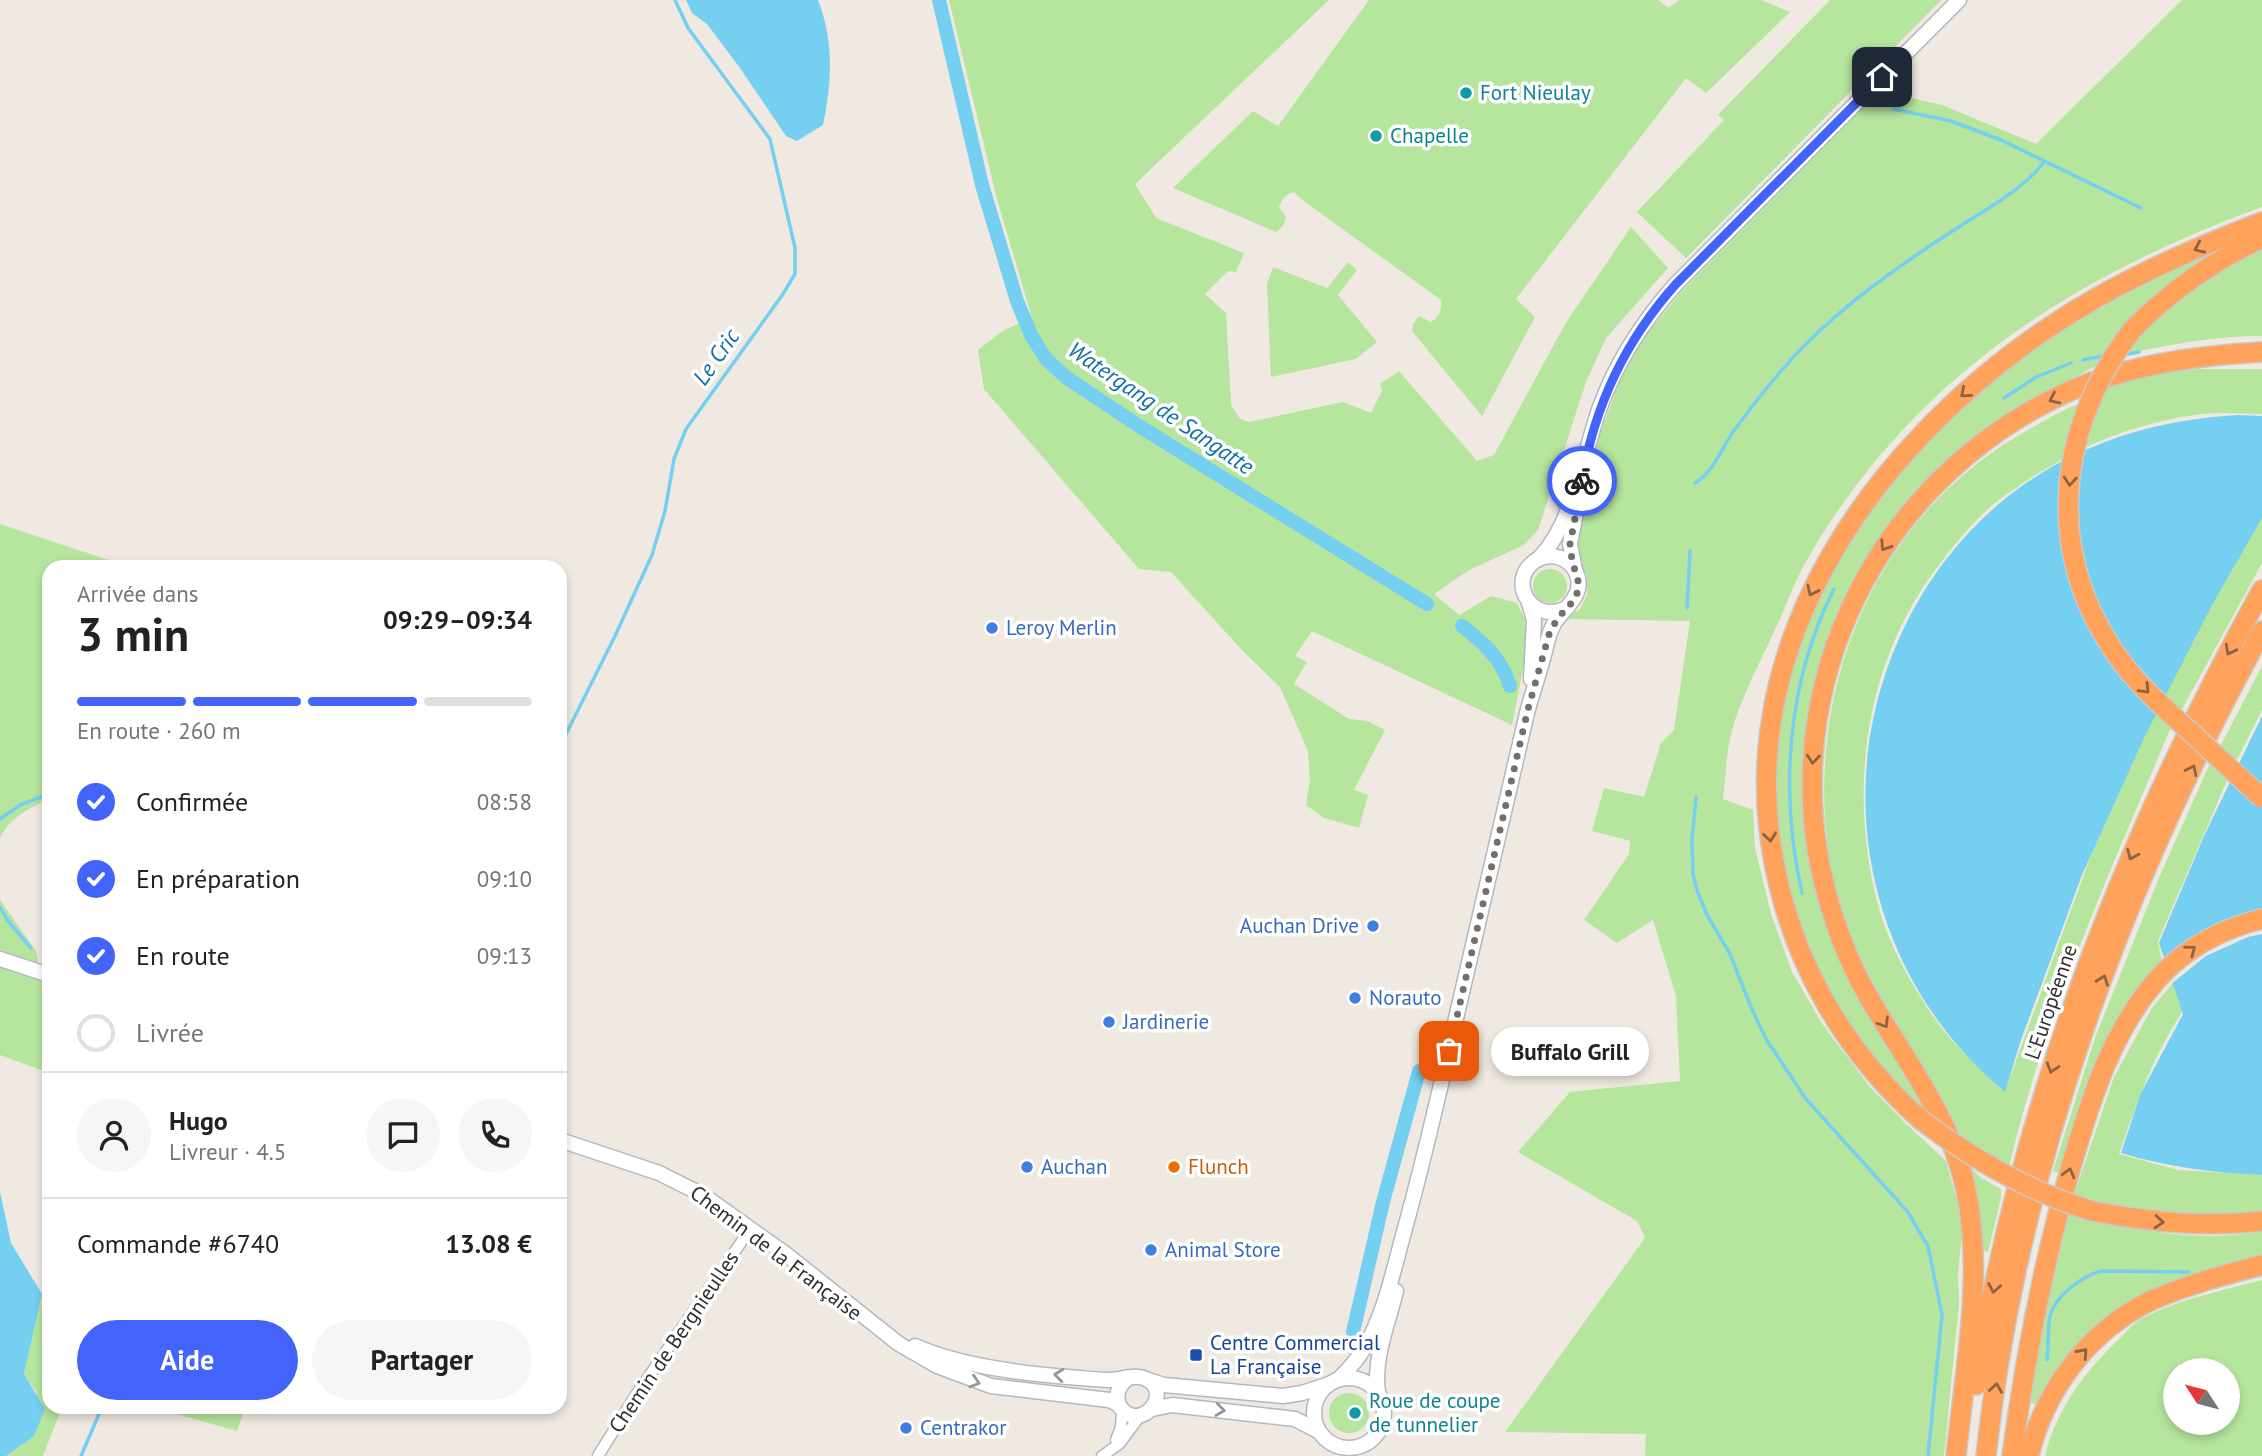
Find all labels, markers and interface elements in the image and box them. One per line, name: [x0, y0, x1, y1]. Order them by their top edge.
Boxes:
pin: [1852, 47, 1912, 107]
icon: home: [1863, 58, 1901, 96]
place label: Fort Nieulay: [1480, 79, 1591, 106]
marker: Fort Nieulay: [1458, 85, 1474, 101]
place label: Chapelle: [1390, 122, 1469, 149]
marker: Chapelle: [1368, 128, 1384, 144]
one-way arrow: [2194, 240, 2206, 254]
water label: Le Cric: [686, 323, 746, 391]
water label: Watergang de Sangatte: [1063, 335, 1260, 481]
one-way arrow: [1960, 385, 1973, 397]
one-way arrow: [2049, 390, 2061, 404]
courier: [1547, 446, 1617, 516]
icon: bike: [1563, 462, 1601, 500]
one-way arrow: [2063, 476, 2078, 487]
one-way arrow: [1880, 539, 1893, 552]
text: Arrivée dans: [77, 579, 198, 608]
one-way arrow: [1806, 584, 1820, 596]
text: 09:29–09:34: [383, 603, 532, 636]
text: 3 min: [77, 604, 189, 664]
place label: Leroy Merlin: [1006, 614, 1117, 641]
marker: Leroy Merlin: [984, 620, 1000, 636]
one-way arrow: [2224, 643, 2238, 655]
one-way arrow: [2136, 680, 2149, 693]
text: En route · 260 m: [77, 716, 241, 745]
one-way arrow: [1806, 754, 1821, 765]
one-way arrow: [2184, 765, 2198, 777]
icon: check: [77, 783, 115, 821]
text: Confirmée: [136, 785, 248, 818]
text: 08:58: [477, 787, 532, 816]
one-way arrow: [1763, 831, 1778, 843]
one-way arrow: [2126, 849, 2140, 861]
icon: check: [77, 860, 115, 898]
text: En préparation: [136, 862, 300, 895]
text: 09:10: [477, 864, 532, 893]
place label: Auchan Drive: [1240, 912, 1359, 939]
marker: Auchan Drive: [1365, 918, 1381, 934]
icon: check: [77, 937, 115, 975]
text: En route: [136, 939, 230, 972]
text: 09:13: [477, 941, 532, 970]
street label: L'Européenne: [2018, 941, 2083, 1063]
one-way arrow: [2183, 946, 2196, 958]
one-way arrow: [2095, 974, 2109, 986]
place label: Norauto: [1369, 984, 1441, 1011]
marker: Norauto: [1347, 990, 1363, 1006]
place label: Jardinerie: [1122, 1008, 1209, 1035]
marker: Jardinerie: [1101, 1014, 1117, 1030]
one-way arrow: [1875, 1015, 1888, 1028]
text: Livrée: [136, 1016, 204, 1049]
pin: [1419, 1021, 1479, 1081]
callout: Buffalo Grill: [1491, 1026, 1648, 1076]
icon: bag: [1430, 1032, 1468, 1070]
text: Buffalo Grill: [1511, 1037, 1629, 1066]
one-way arrow: [2046, 1062, 2060, 1074]
button: person: [77, 1098, 151, 1172]
button: chat: [366, 1098, 440, 1172]
button: phone: [458, 1098, 532, 1172]
text: Hugo: [169, 1104, 228, 1137]
text: Livreur · 4.5: [169, 1137, 286, 1166]
place label: Auchan: [1041, 1153, 1107, 1180]
place label: Flunch: [1188, 1153, 1249, 1180]
marker: Auchan: [1019, 1159, 1035, 1175]
marker: Flunch: [1166, 1159, 1182, 1175]
one-way arrow: [2061, 1168, 2076, 1180]
street label: Chemin de la Française: [685, 1179, 868, 1326]
one-way arrow: [2154, 1214, 2165, 1229]
text: Commande #6740: [77, 1227, 279, 1260]
text: 13.08 €: [445, 1227, 532, 1260]
place label: Animal Store: [1165, 1236, 1281, 1263]
marker: Animal Store: [1143, 1242, 1159, 1258]
street label: Chemin de Bergnieulles: [603, 1246, 745, 1438]
one-way arrow: [1987, 1282, 2002, 1294]
button: Aide: [77, 1320, 298, 1400]
button: Partager: [312, 1320, 532, 1400]
place label: Centre Commercial La Française: [1210, 1329, 1380, 1380]
marker: Centre Commercial La Française: [1188, 1347, 1204, 1363]
one-way arrow: [2075, 1349, 2087, 1362]
north arrow: [2163, 1358, 2240, 1435]
map controls: [2163, 1358, 2240, 1435]
one-way arrow: [1054, 1368, 1065, 1383]
one-way arrow: [969, 1373, 981, 1388]
one-way arrow: [1988, 1382, 2003, 1394]
place label: Roue de coupe de tunnelier: [1369, 1387, 1501, 1438]
one-way arrow: [1214, 1403, 1226, 1418]
marker: Roue de coupe de tunnelier: [1347, 1405, 1363, 1421]
place label: Centrakor: [920, 1414, 1006, 1441]
marker: Centrakor: [898, 1420, 914, 1436]

